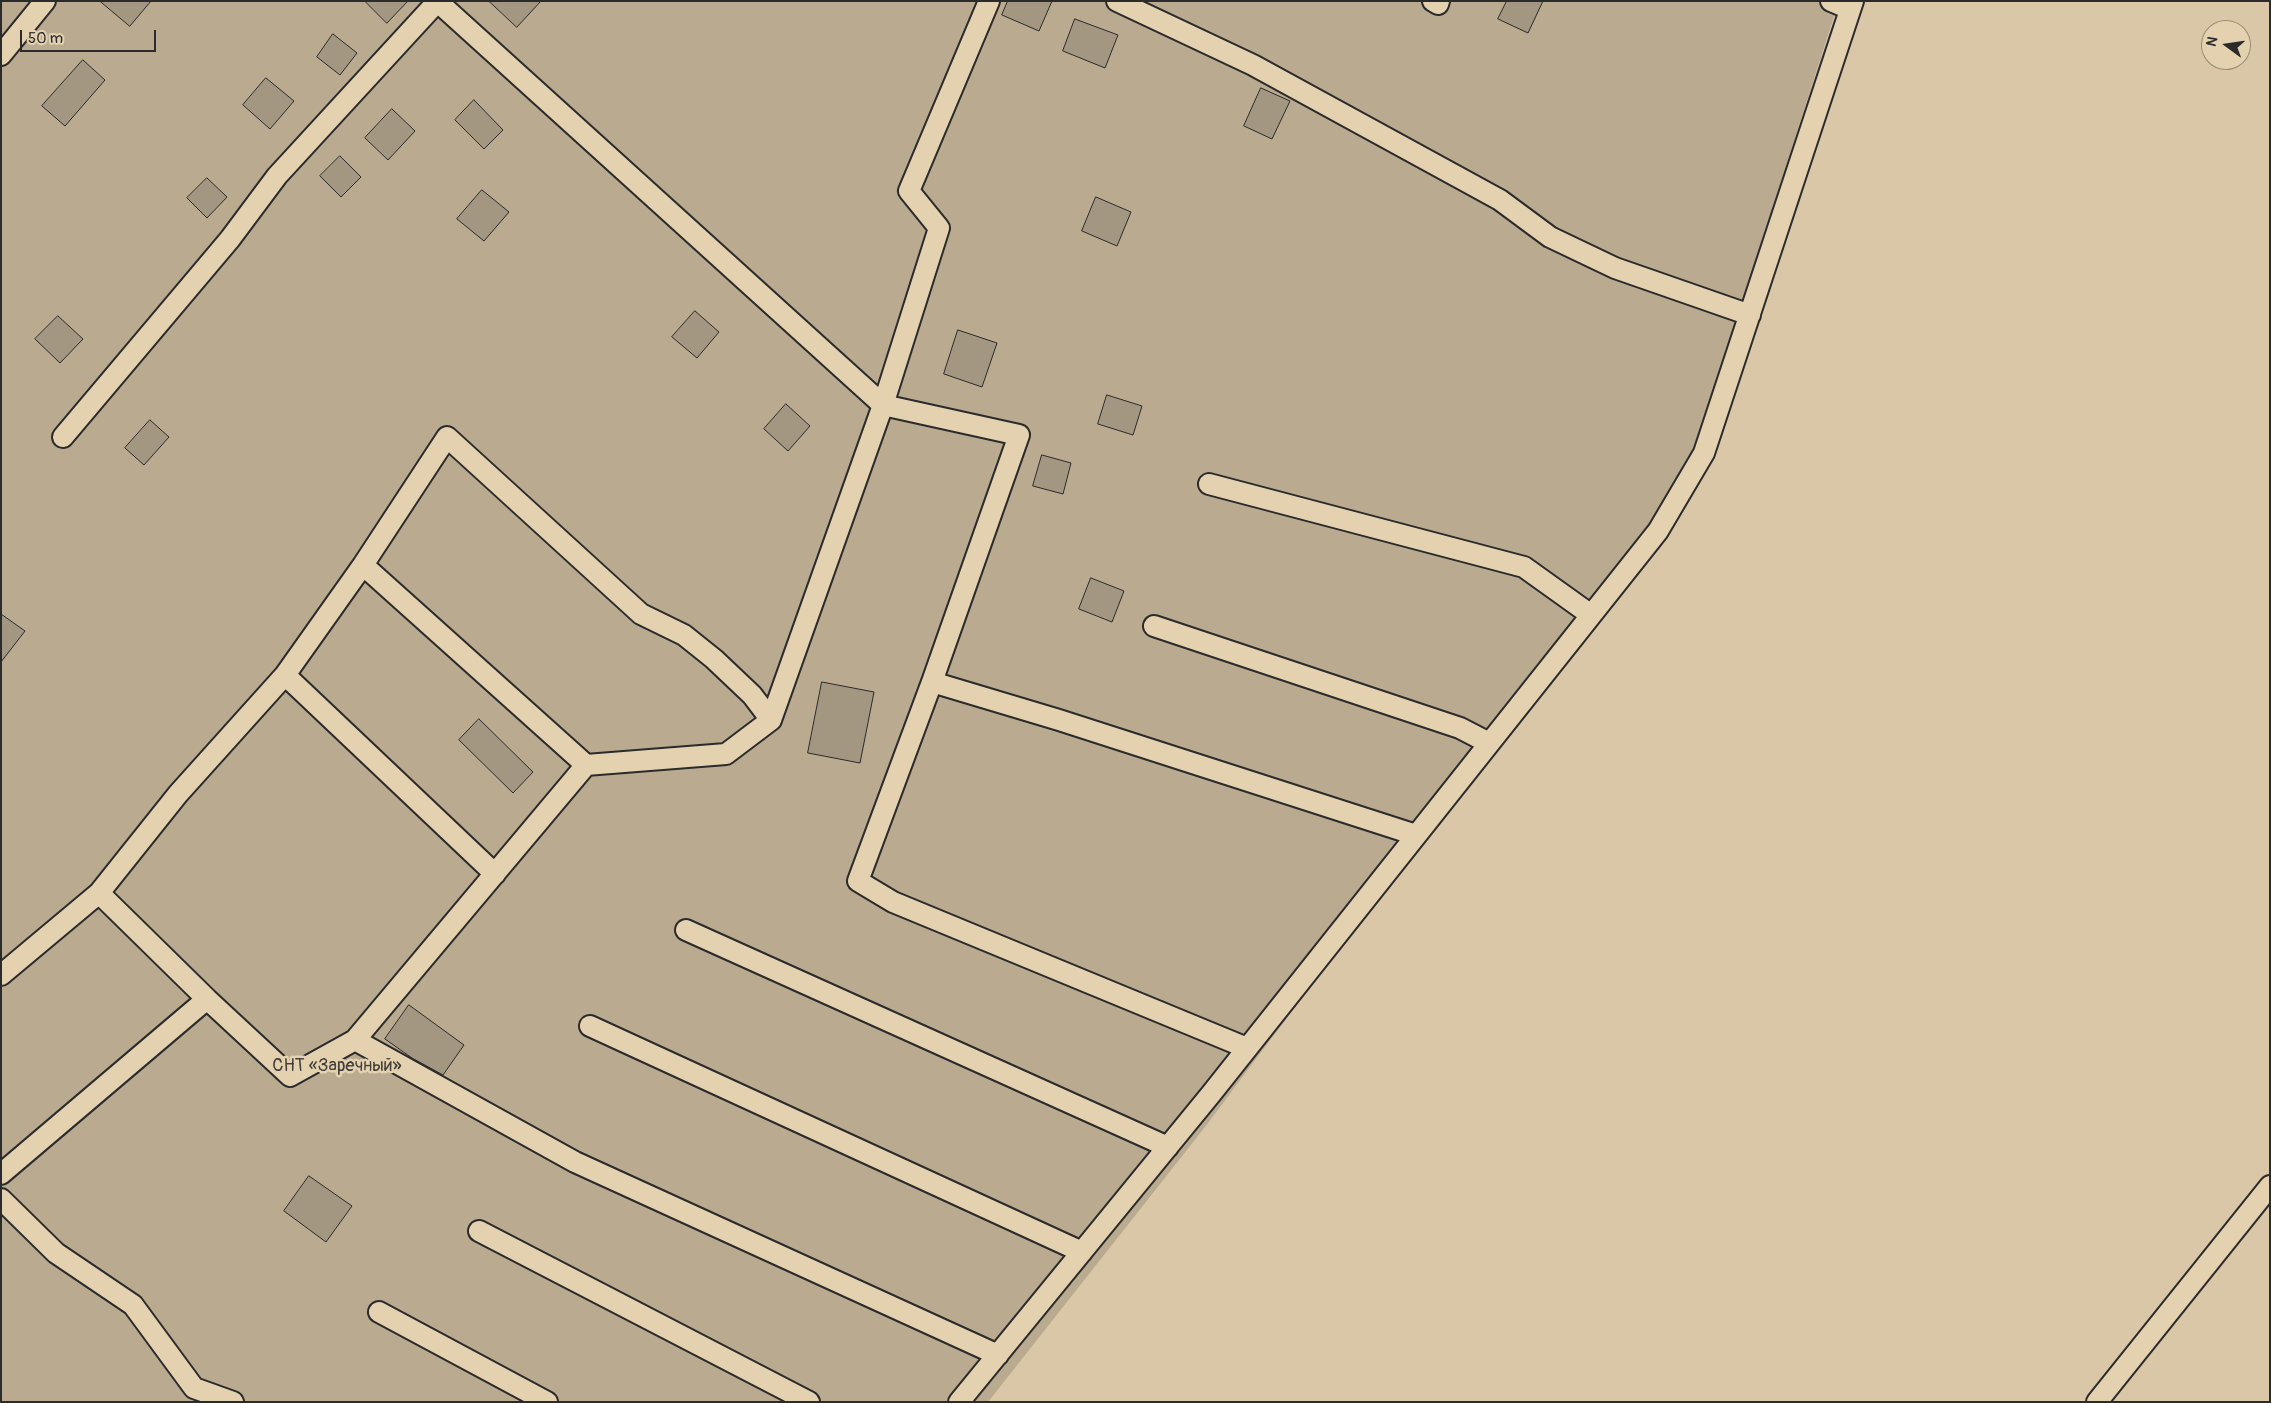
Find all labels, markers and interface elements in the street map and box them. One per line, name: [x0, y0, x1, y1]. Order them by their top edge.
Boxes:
scale bar: [22, 20, 159, 52]
north arrow: [2201, 20, 2251, 70]
text: 50 m: [28, 29, 63, 48]
text: N: [2203, 35, 2221, 48]
park label: СНТ «Заречный»: [272, 1055, 402, 1077]

